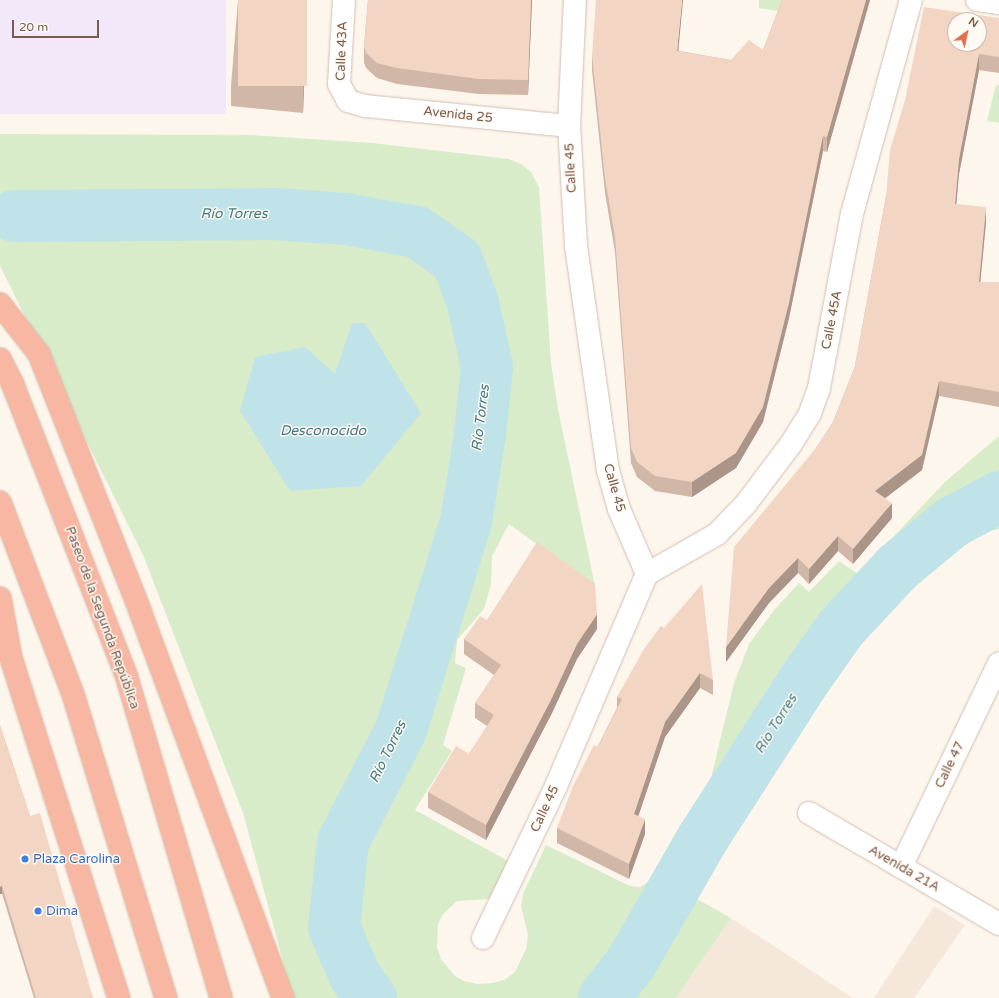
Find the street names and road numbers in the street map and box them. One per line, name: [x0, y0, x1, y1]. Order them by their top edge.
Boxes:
street label: Calle 43A: [333, 21, 351, 81]
street label: Avenida 25: [422, 104, 494, 126]
street label: Calle 45: [562, 143, 580, 193]
street label: Calle 45A: [819, 289, 845, 351]
street label: Calle 45: [600, 462, 628, 514]
street label: Paseo de la Segunda República: [62, 524, 142, 712]
street label: Calle 47: [932, 739, 968, 791]
street label: Calle 45: [527, 783, 563, 835]
street label: Avenida 21A: [866, 842, 942, 896]

